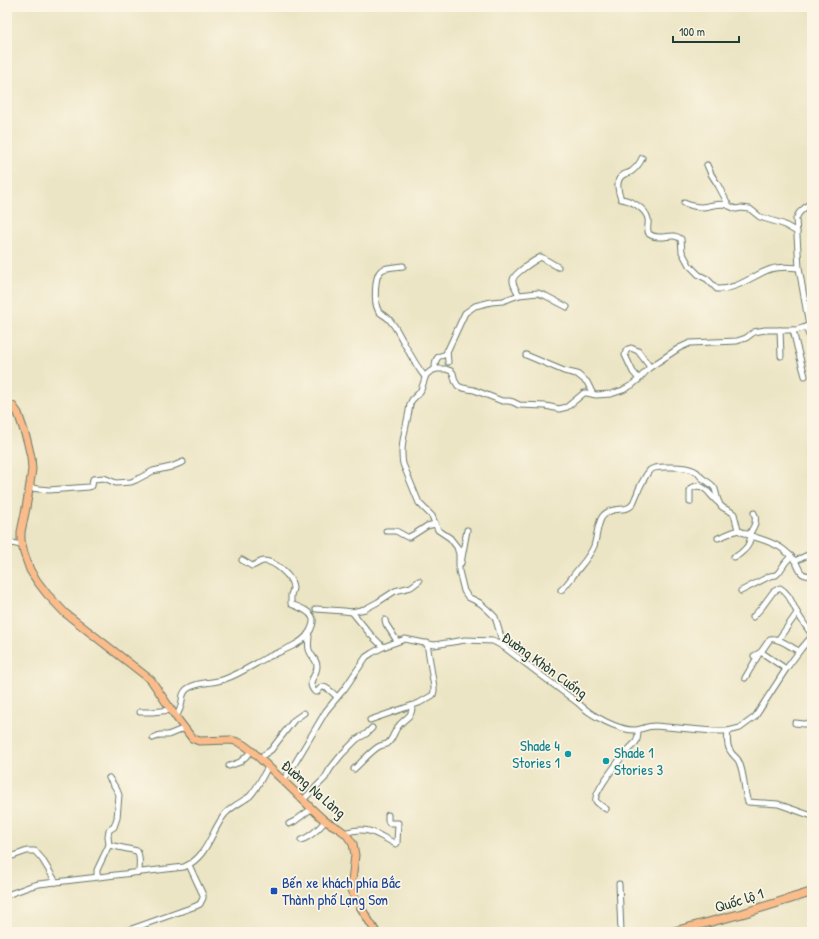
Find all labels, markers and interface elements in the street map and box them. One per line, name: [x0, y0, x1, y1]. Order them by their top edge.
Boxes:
scale bar: [673, 18, 739, 44]
text: 100 m: [679, 23, 705, 40]
street label: Đường Khòn Cuổng: [498, 627, 592, 703]
place label: Shade 4 Stories 1: [512, 735, 560, 773]
place label: Shade 1 Stories 3: [614, 742, 663, 780]
marker: Shade 4 Stories 1: [563, 749, 573, 759]
street label: Đường Na Làng: [277, 755, 351, 823]
marker: Shade 1 Stories 3: [601, 756, 611, 766]
place label: Bến xe khách phía Bắc Thành phố Lạng Sơn: [282, 872, 401, 910]
street label: Quốc lộ 1: [712, 883, 766, 917]
marker: Bến xe khách phía Bắc Thành phố Lạng Sơn: [269, 886, 279, 896]

